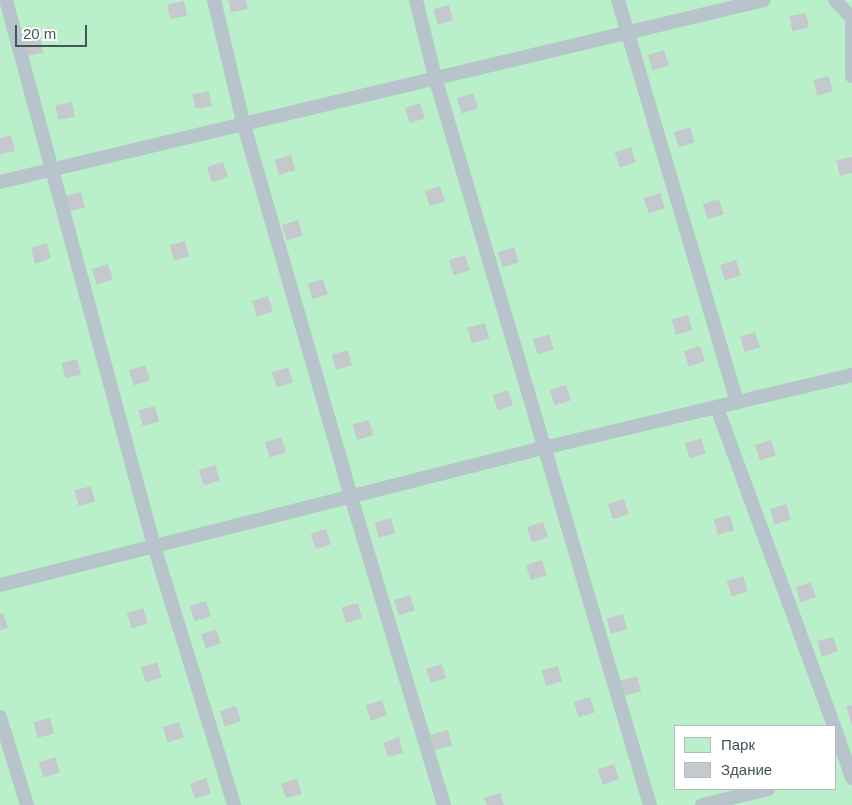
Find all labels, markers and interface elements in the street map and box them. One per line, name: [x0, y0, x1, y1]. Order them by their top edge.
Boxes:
scale bar: [18, 15, 90, 47]
text: 20 m: [23, 25, 56, 42]
legend: [674, 725, 837, 790]
text: Парк: [721, 736, 755, 753]
text: Здание: [721, 761, 772, 778]

